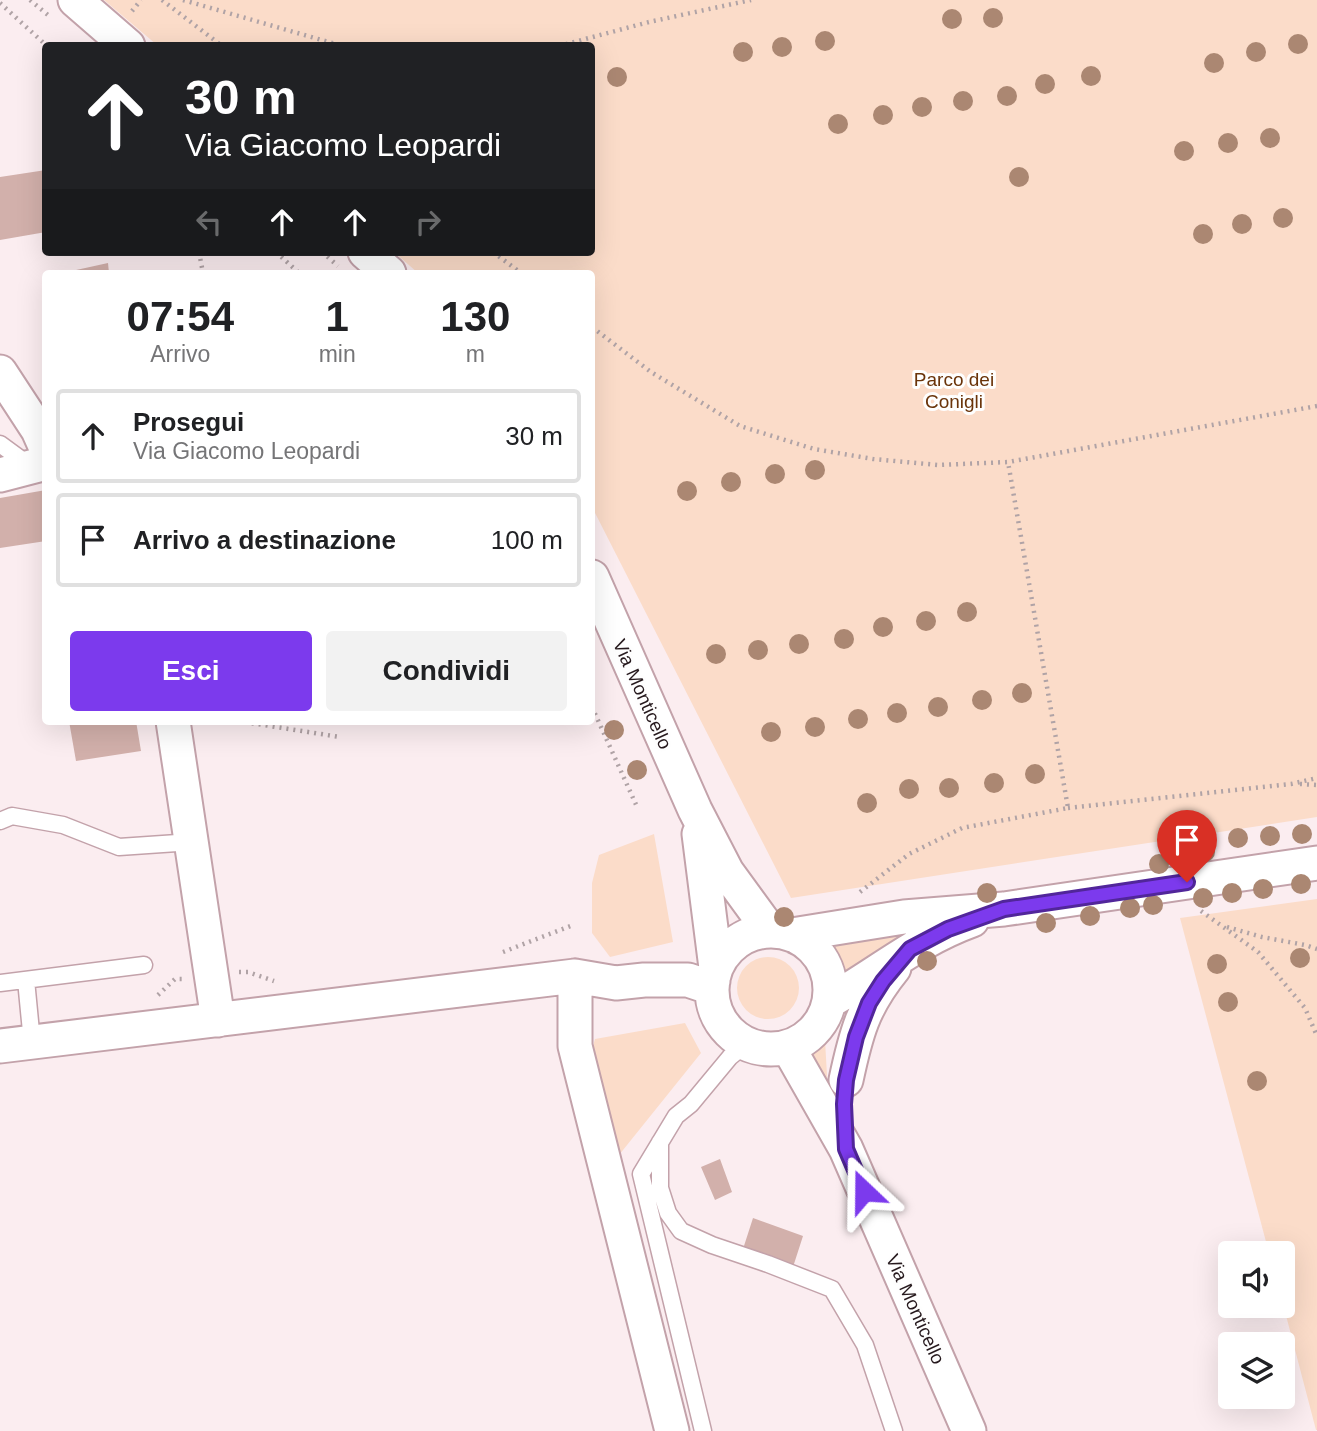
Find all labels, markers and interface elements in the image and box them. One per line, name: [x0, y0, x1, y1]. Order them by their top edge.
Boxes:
icon: ahead: [70, 70, 161, 161]
text: 30 m: [185, 70, 297, 124]
text: Via Giacomo Leopardi: [185, 127, 501, 163]
icon: left: [190, 203, 228, 241]
icon: ahead: [263, 203, 301, 241]
icon: ahead: [336, 203, 374, 241]
icon: right: [409, 203, 447, 241]
text: 07:54: [127, 293, 234, 340]
text: 1: [325, 293, 349, 340]
text: 130: [440, 293, 510, 340]
text: Arrivo: [150, 341, 210, 367]
text: min: [319, 341, 356, 367]
text: m: [466, 341, 485, 367]
park label: Parco dei Conigli: [914, 369, 994, 412]
text: Prosegui: [133, 407, 244, 437]
icon: ahead: [74, 417, 112, 455]
text: 30 m: [505, 421, 563, 451]
text: Via Giacomo Leopardi: [133, 438, 360, 464]
icon: arrive: [74, 521, 112, 559]
text: Arrivo a destinazione: [133, 525, 396, 555]
text: 100 m: [491, 525, 563, 555]
button: Esci: [70, 631, 312, 711]
button: Condividi: [326, 631, 567, 711]
street label: Via Monticello: [609, 636, 676, 752]
pin: [1157, 810, 1217, 882]
icon: arrive: [1168, 821, 1206, 859]
position arrow: [827, 1154, 901, 1228]
map controls: [1218, 1241, 1295, 1409]
button: sound: [1218, 1241, 1295, 1318]
street label: Via Monticello: [882, 1251, 949, 1367]
button: layers: [1218, 1332, 1295, 1409]

